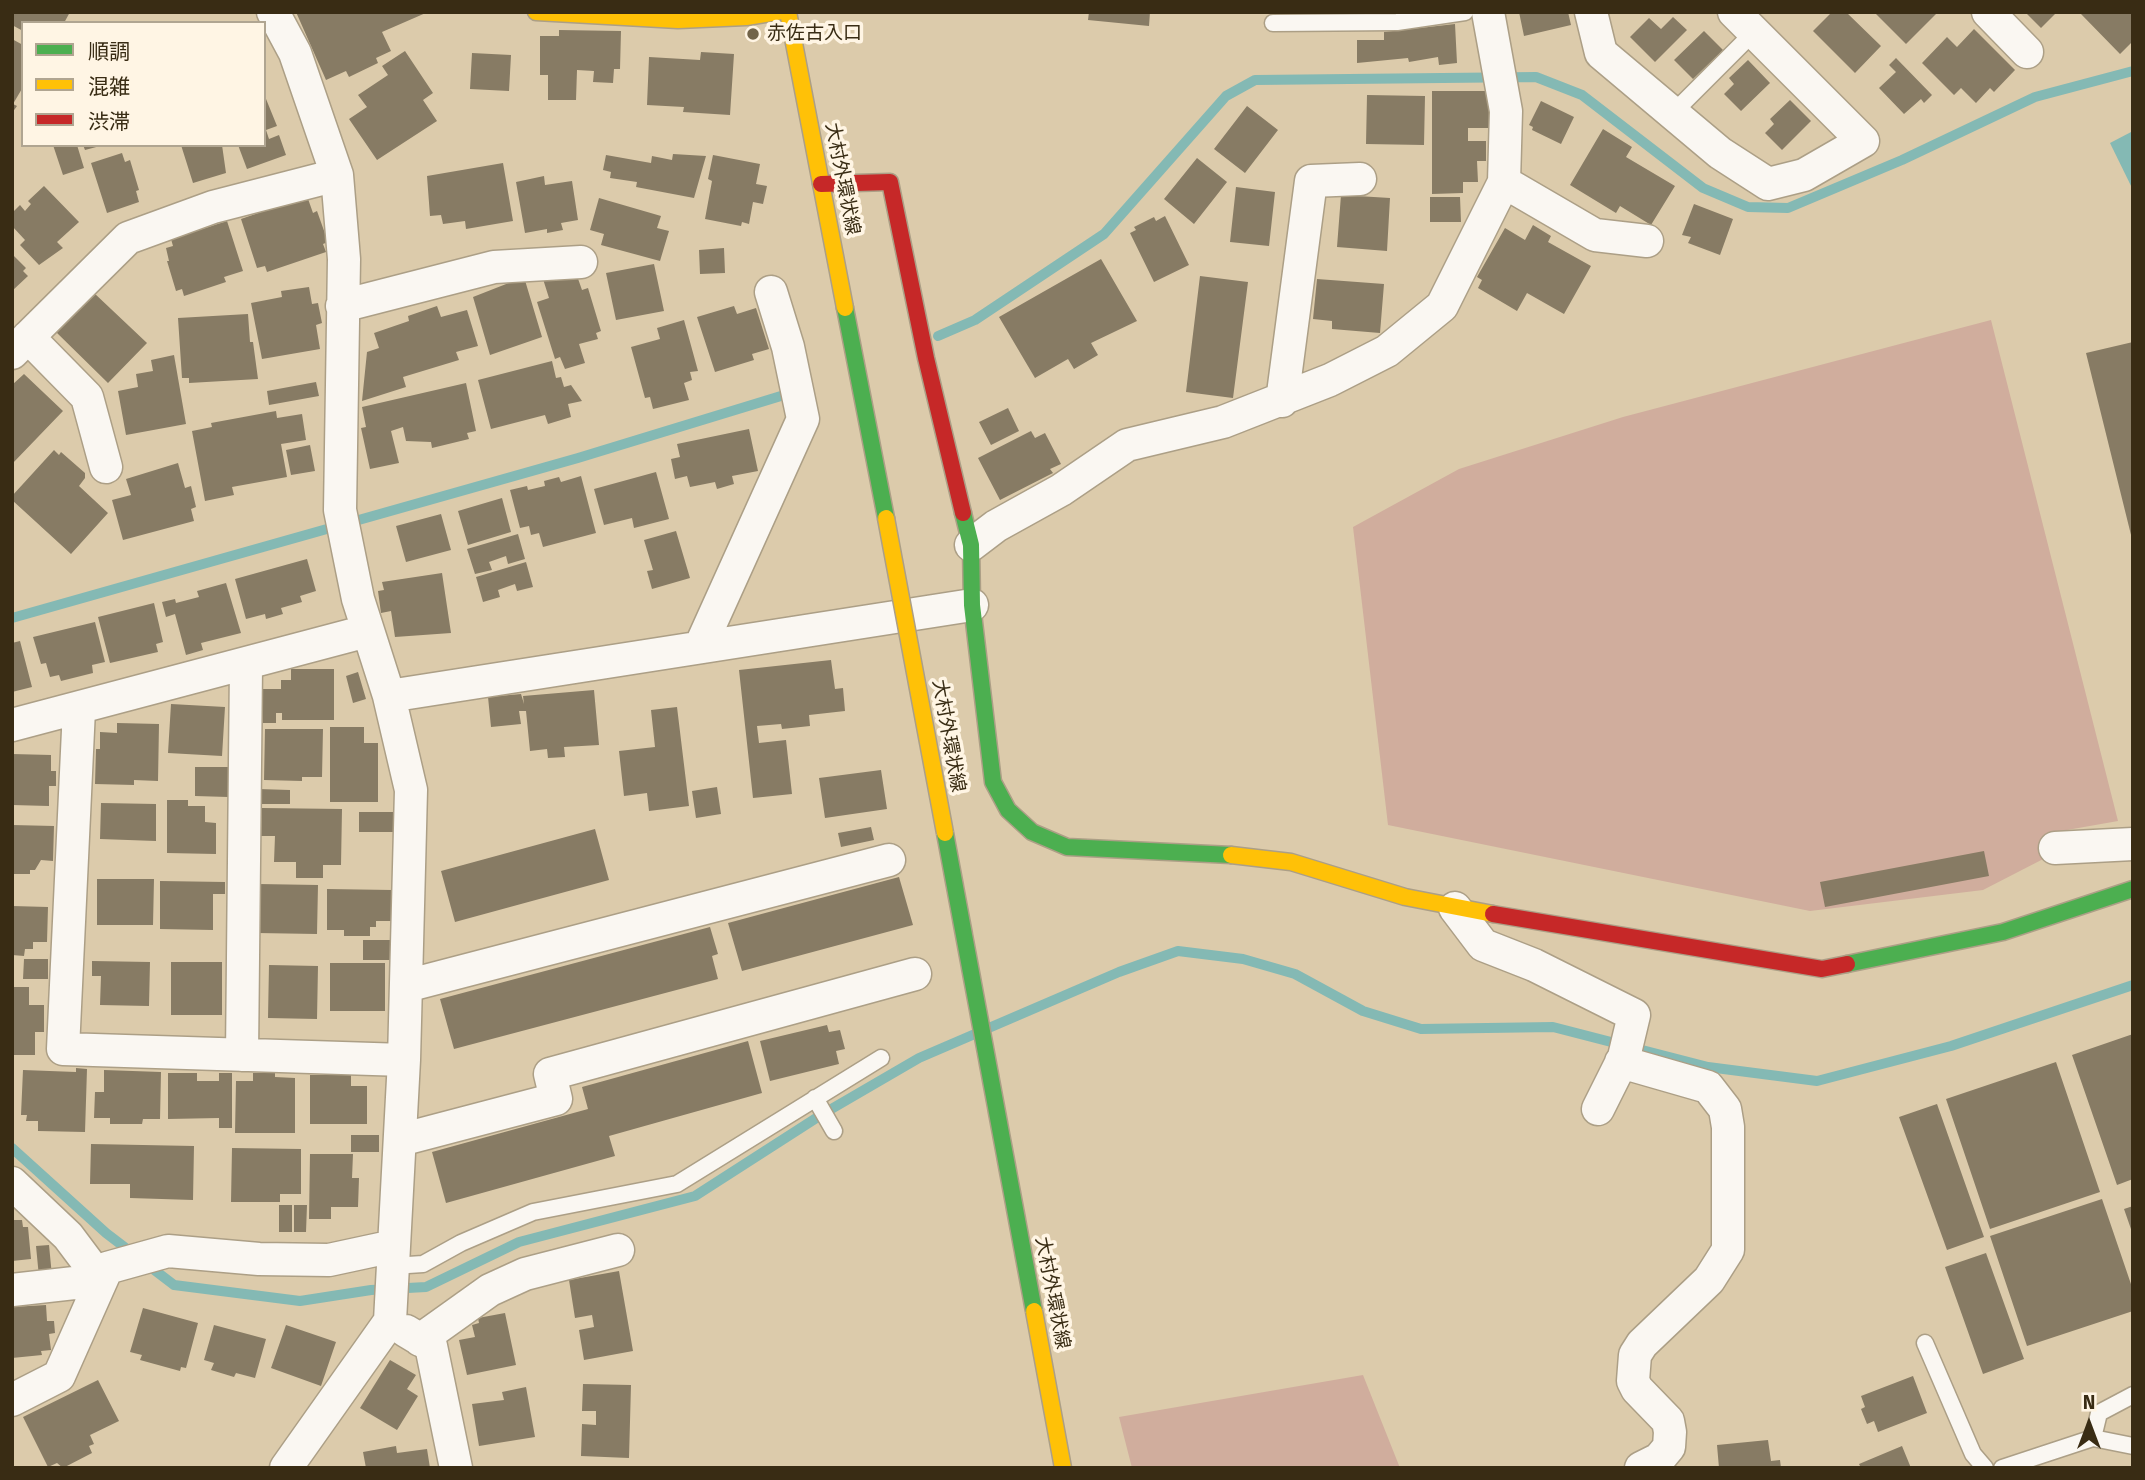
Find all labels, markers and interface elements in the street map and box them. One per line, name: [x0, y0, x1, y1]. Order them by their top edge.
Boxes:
legend: [21, 21, 266, 147]
place label: 赤佐古入口: [767, 23, 862, 45]
marker: 赤佐古入口: [745, 26, 761, 42]
text: 順調: [88, 39, 130, 65]
text: 混雑: [88, 74, 130, 100]
text: 渋滞: [88, 109, 130, 135]
street label: 大村外環状線: [820, 121, 864, 237]
street label: 大村外環状線: [927, 678, 969, 794]
street label: 大村外環状線: [1030, 1235, 1074, 1351]
north arrow: [2054, 1389, 2124, 1459]
text: N: [2083, 1391, 2095, 1414]

